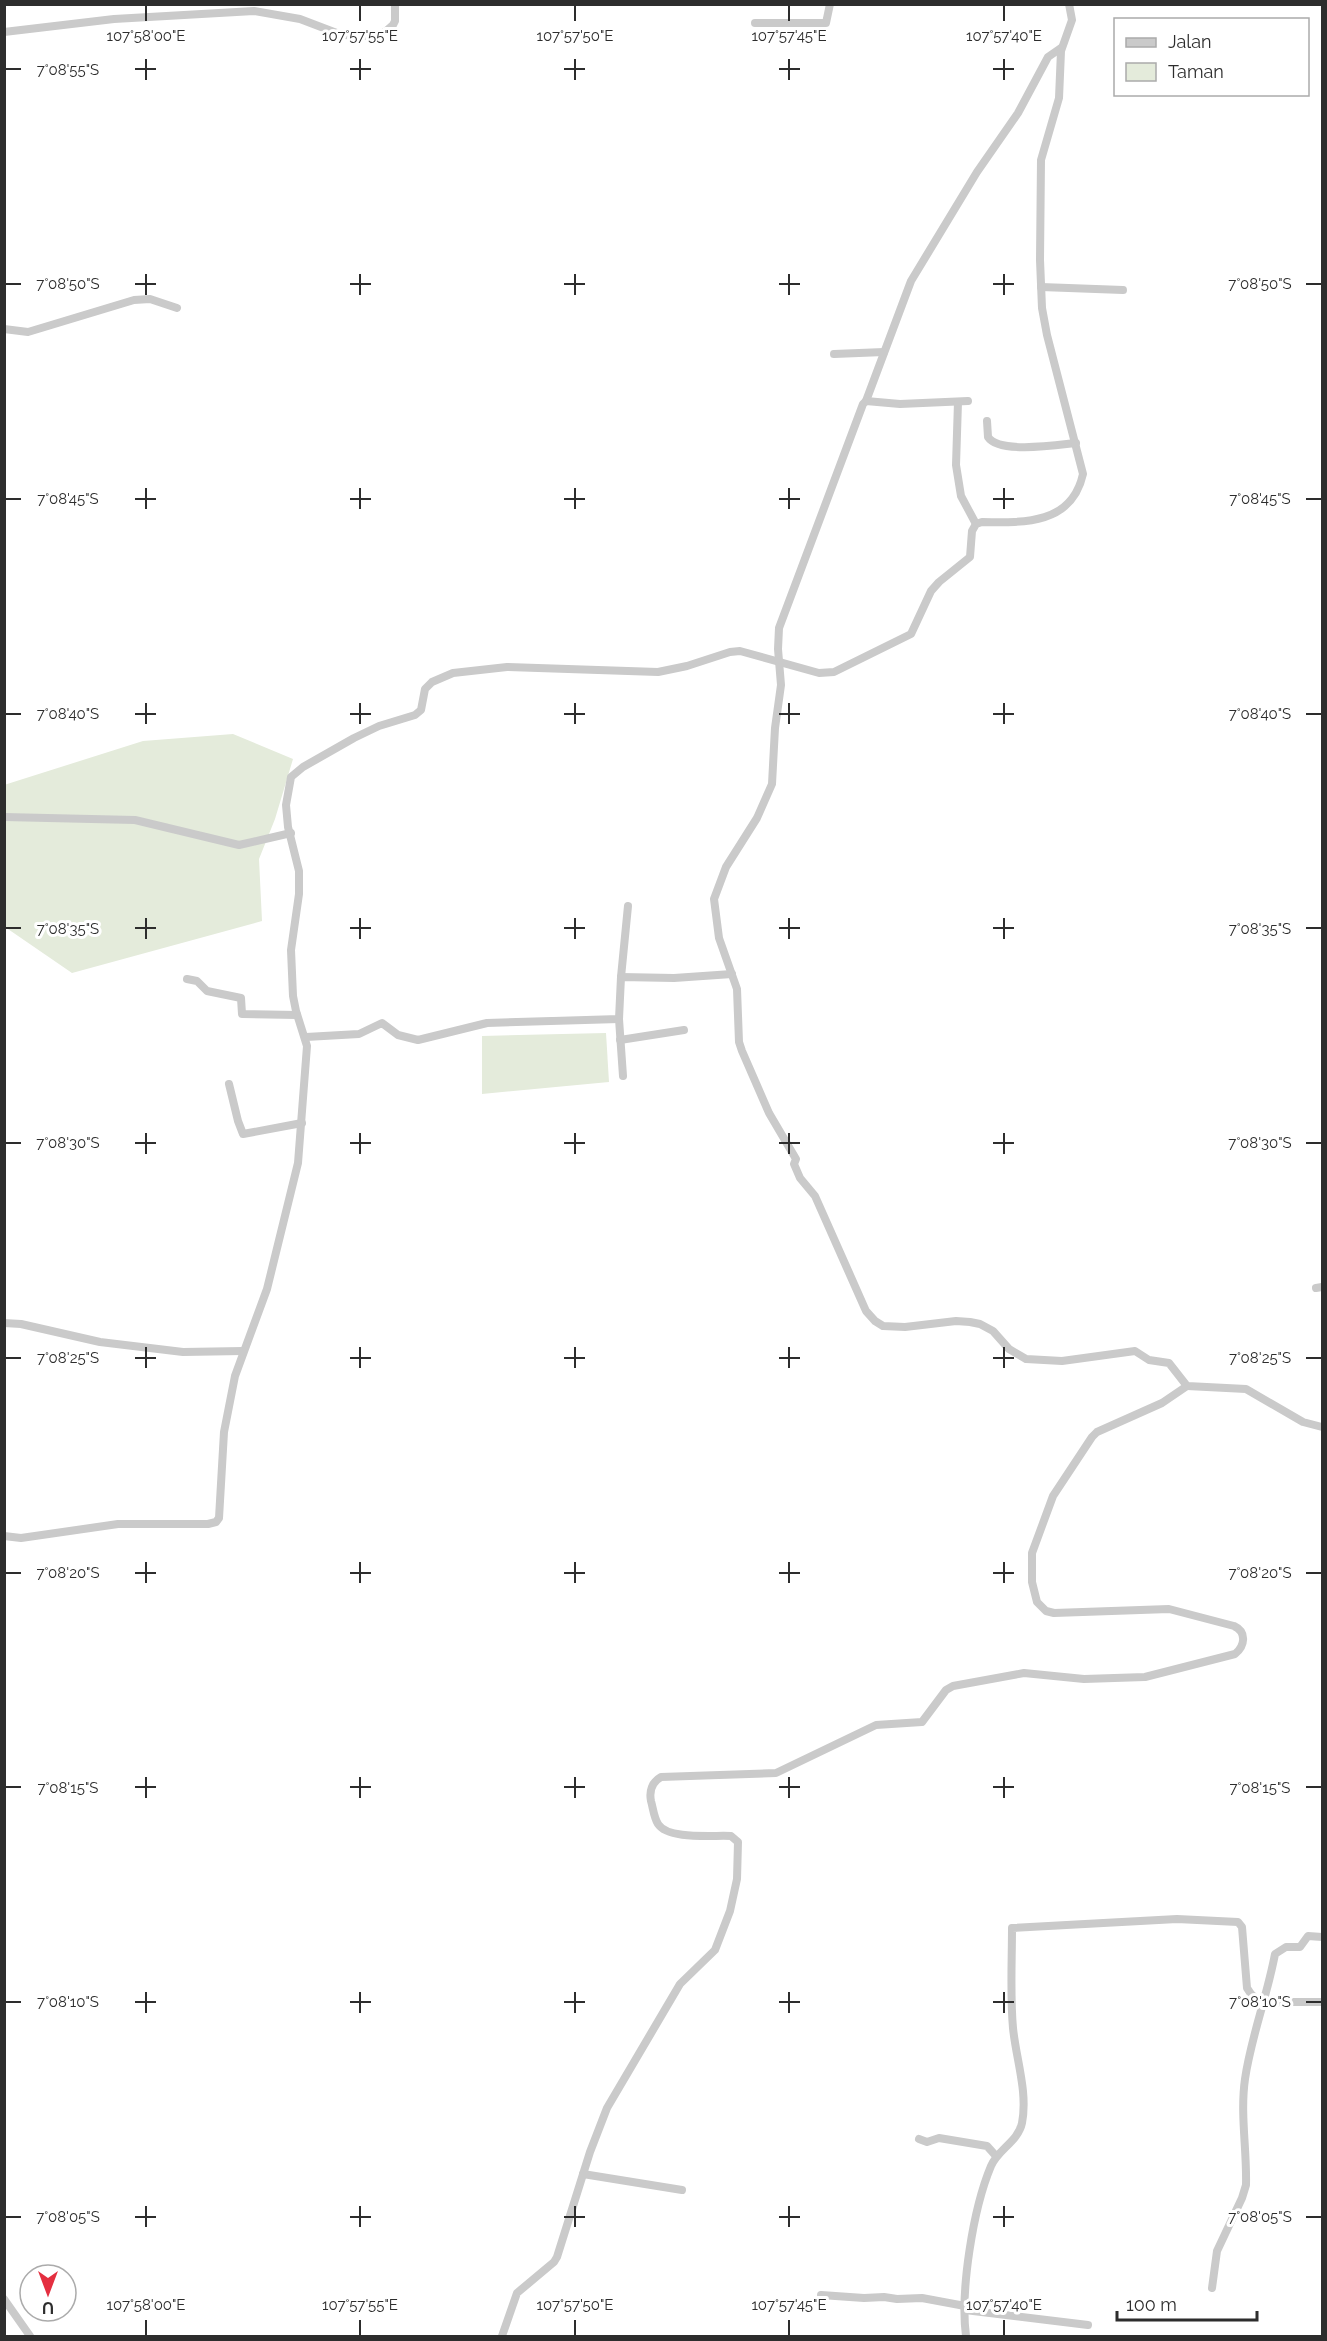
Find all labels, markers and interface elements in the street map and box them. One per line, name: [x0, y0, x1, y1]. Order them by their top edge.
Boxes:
legend: [1114, 18, 1309, 96]
text: 107°58'00"E: [107, 27, 186, 45]
text: 107°57'55"E: [322, 27, 398, 45]
text: 107°57'50"E: [537, 27, 613, 45]
text: 107°57'45"E: [751, 27, 827, 45]
text: 107°57'40"E: [966, 27, 1042, 45]
text: Jalan: [1168, 31, 1212, 52]
text: 7°08'55"S: [37, 61, 99, 79]
text: Taman: [1168, 61, 1224, 82]
text: 7°08'50"S: [36, 275, 100, 293]
text: 7°08'50"S: [1228, 275, 1292, 293]
text: 7°08'45"S: [37, 490, 99, 508]
text: 7°08'45"S: [1229, 490, 1291, 508]
text: 7°08'40"S: [37, 705, 99, 723]
text: 7°08'40"S: [1229, 705, 1291, 723]
text: 7°08'35"S: [37, 920, 99, 938]
text: 7°08'35"S: [1229, 920, 1291, 938]
text: 7°08'30"S: [36, 1134, 100, 1152]
text: 7°08'30"S: [1228, 1134, 1292, 1152]
text: 7°08'25"S: [37, 1349, 99, 1367]
text: 7°08'25"S: [1229, 1349, 1291, 1367]
text: 7°08'20"S: [36, 1564, 100, 1582]
text: 7°08'20"S: [1228, 1564, 1292, 1582]
text: 7°08'15"S: [38, 1779, 98, 1797]
text: 7°08'15"S: [1230, 1779, 1290, 1797]
text: 7°08'10"S: [37, 1993, 99, 2011]
text: 7°08'10"S: [1229, 1993, 1291, 2011]
text: 7°08'05"S: [36, 2208, 100, 2226]
text: 7°08'05"S: [1228, 2208, 1292, 2226]
north arrow: [18, 2263, 78, 2323]
scale bar: [1117, 2284, 1256, 2322]
text: 100 m: [1126, 2294, 1177, 2315]
text: 107°58'00"E: [107, 2296, 186, 2314]
text: 107°57'55"E: [322, 2296, 398, 2314]
text: 107°57'50"E: [537, 2296, 613, 2314]
text: 107°57'45"E: [751, 2296, 827, 2314]
text: 107°57'40"E: [966, 2296, 1042, 2314]
text: U: [42, 2298, 54, 2317]

